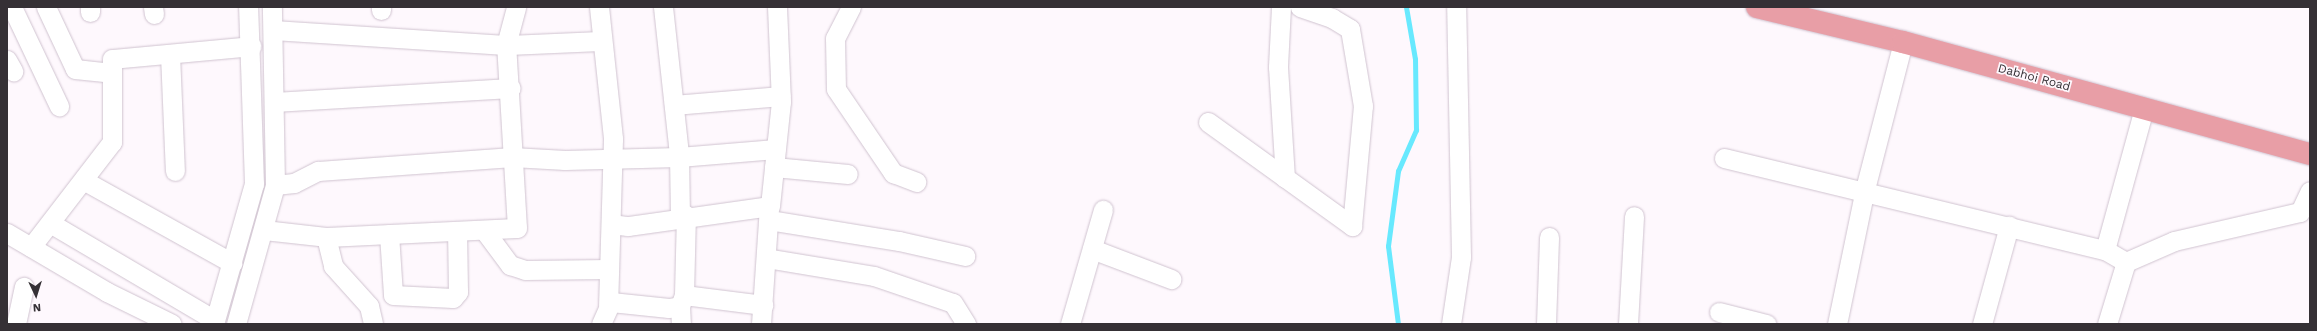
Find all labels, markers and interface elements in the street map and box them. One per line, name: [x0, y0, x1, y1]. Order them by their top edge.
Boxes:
street label: Dabhoi Road: [1996, 61, 2072, 95]
north arrow: [16, 275, 56, 315]
text: N: [32, 301, 41, 314]

